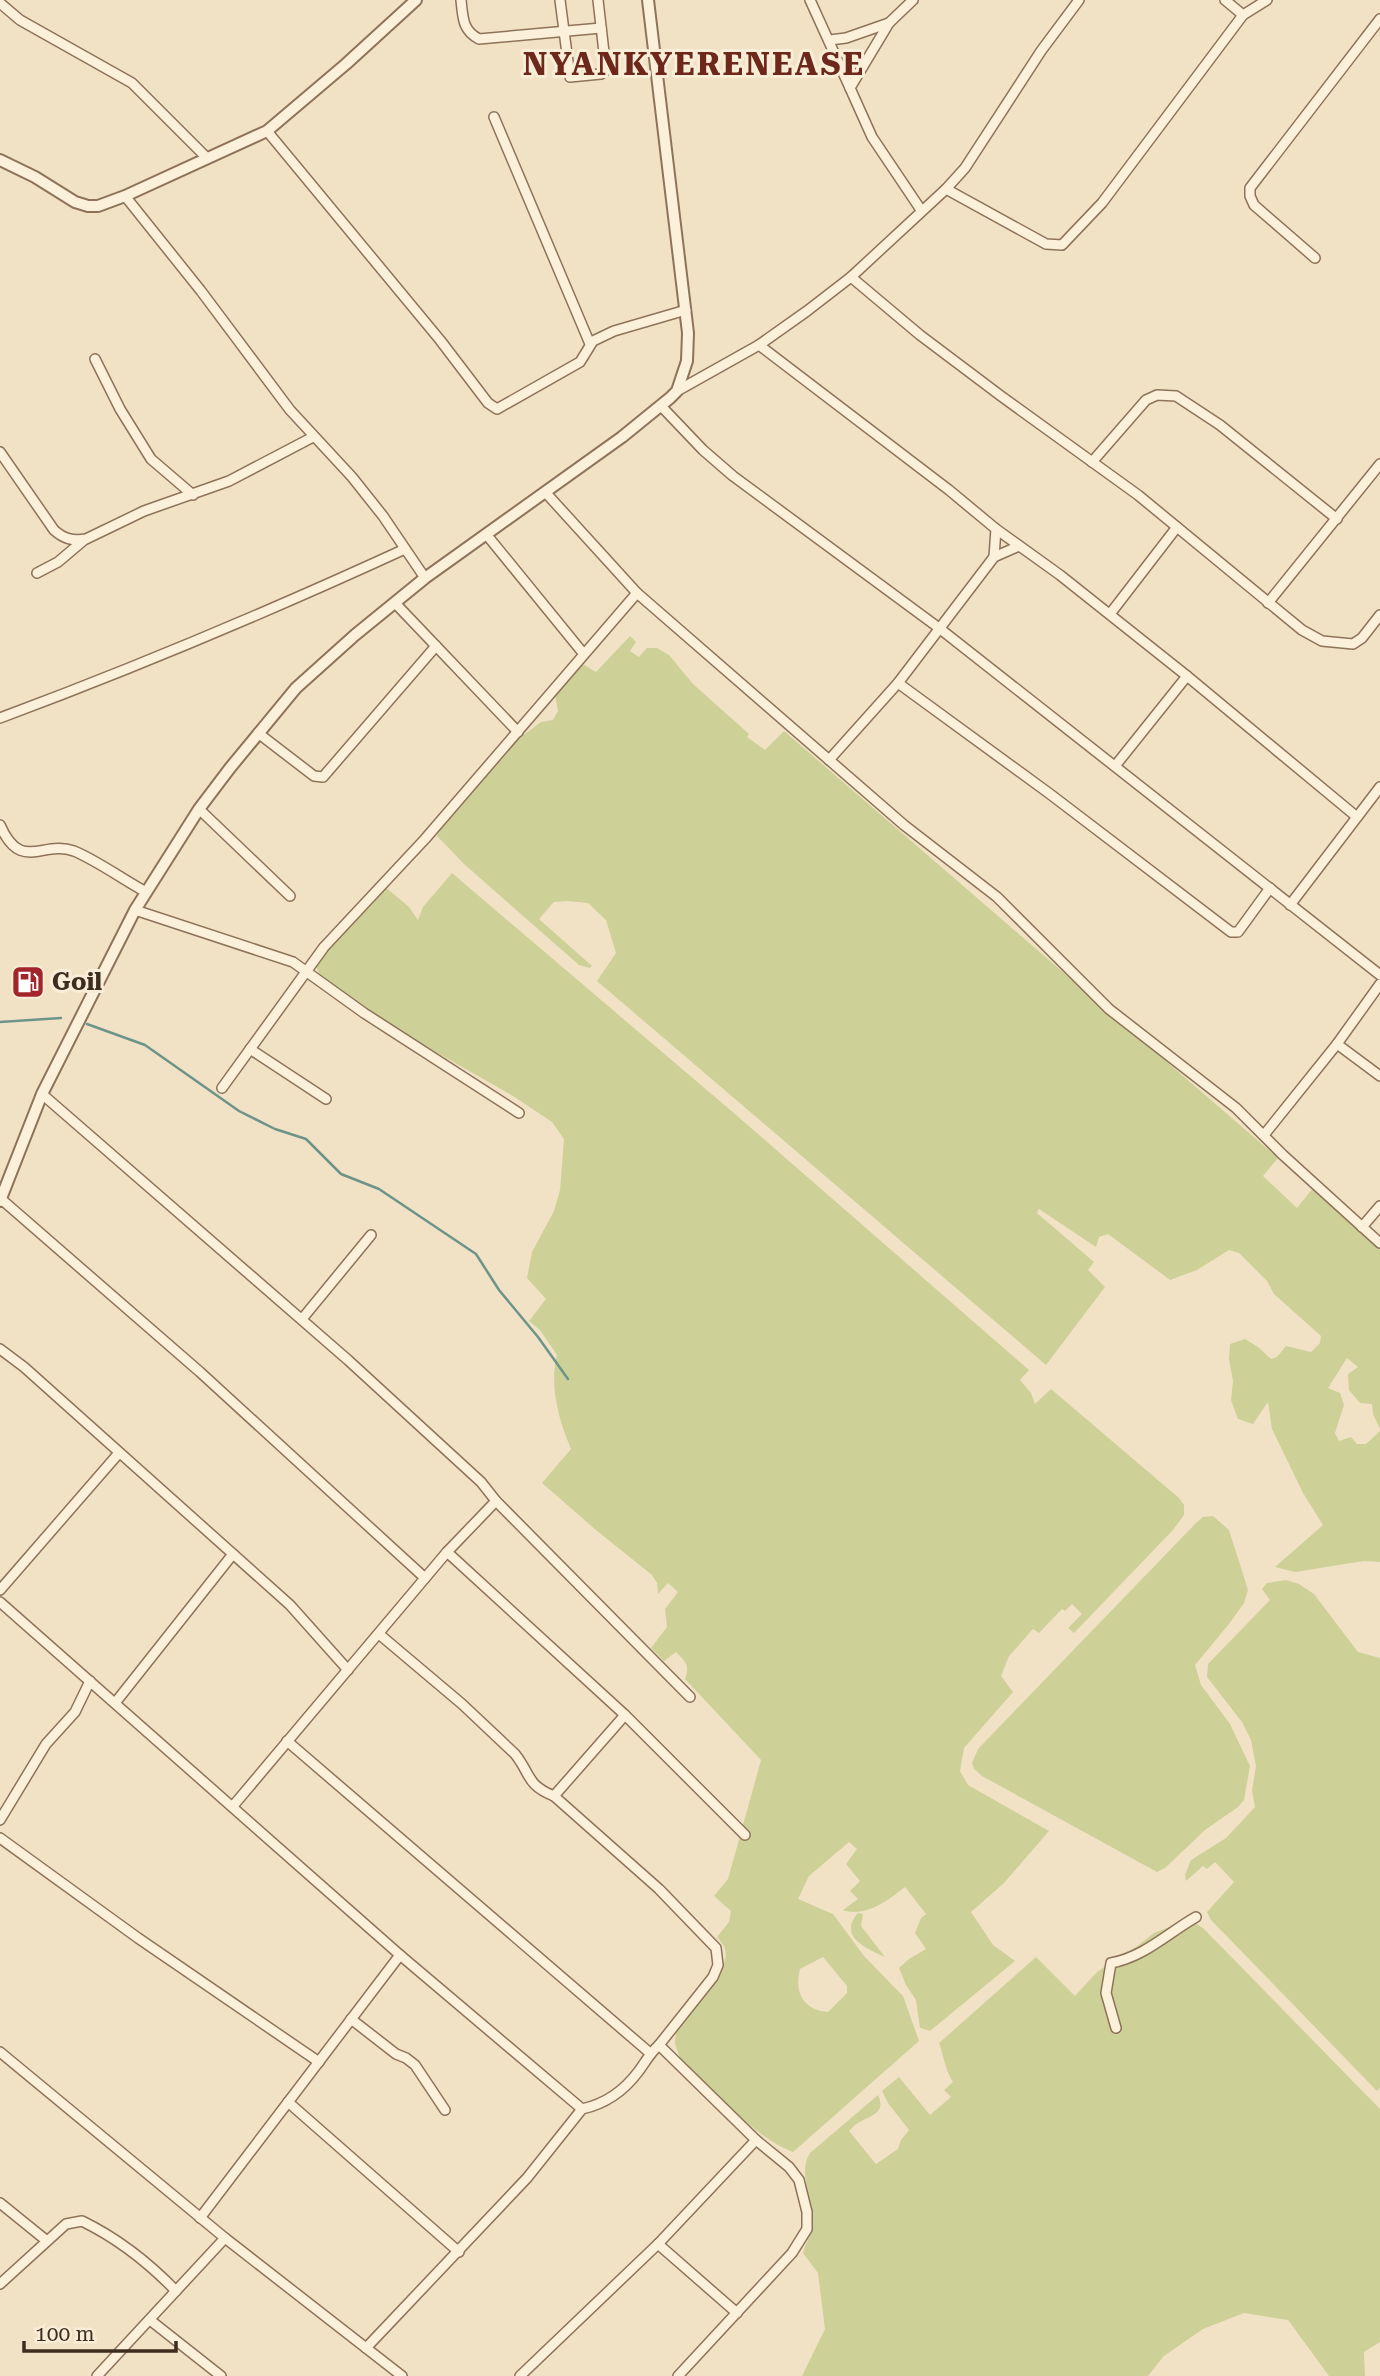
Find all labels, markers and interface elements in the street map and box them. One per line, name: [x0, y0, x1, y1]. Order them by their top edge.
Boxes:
district label: NYANKYERENEASE: [523, 45, 865, 83]
fuel station icon: Goil: [9, 963, 47, 1001]
place label: Goil: [52, 968, 102, 996]
scale bar: [24, 2310, 177, 2354]
text: 100 m: [35, 2322, 95, 2346]

